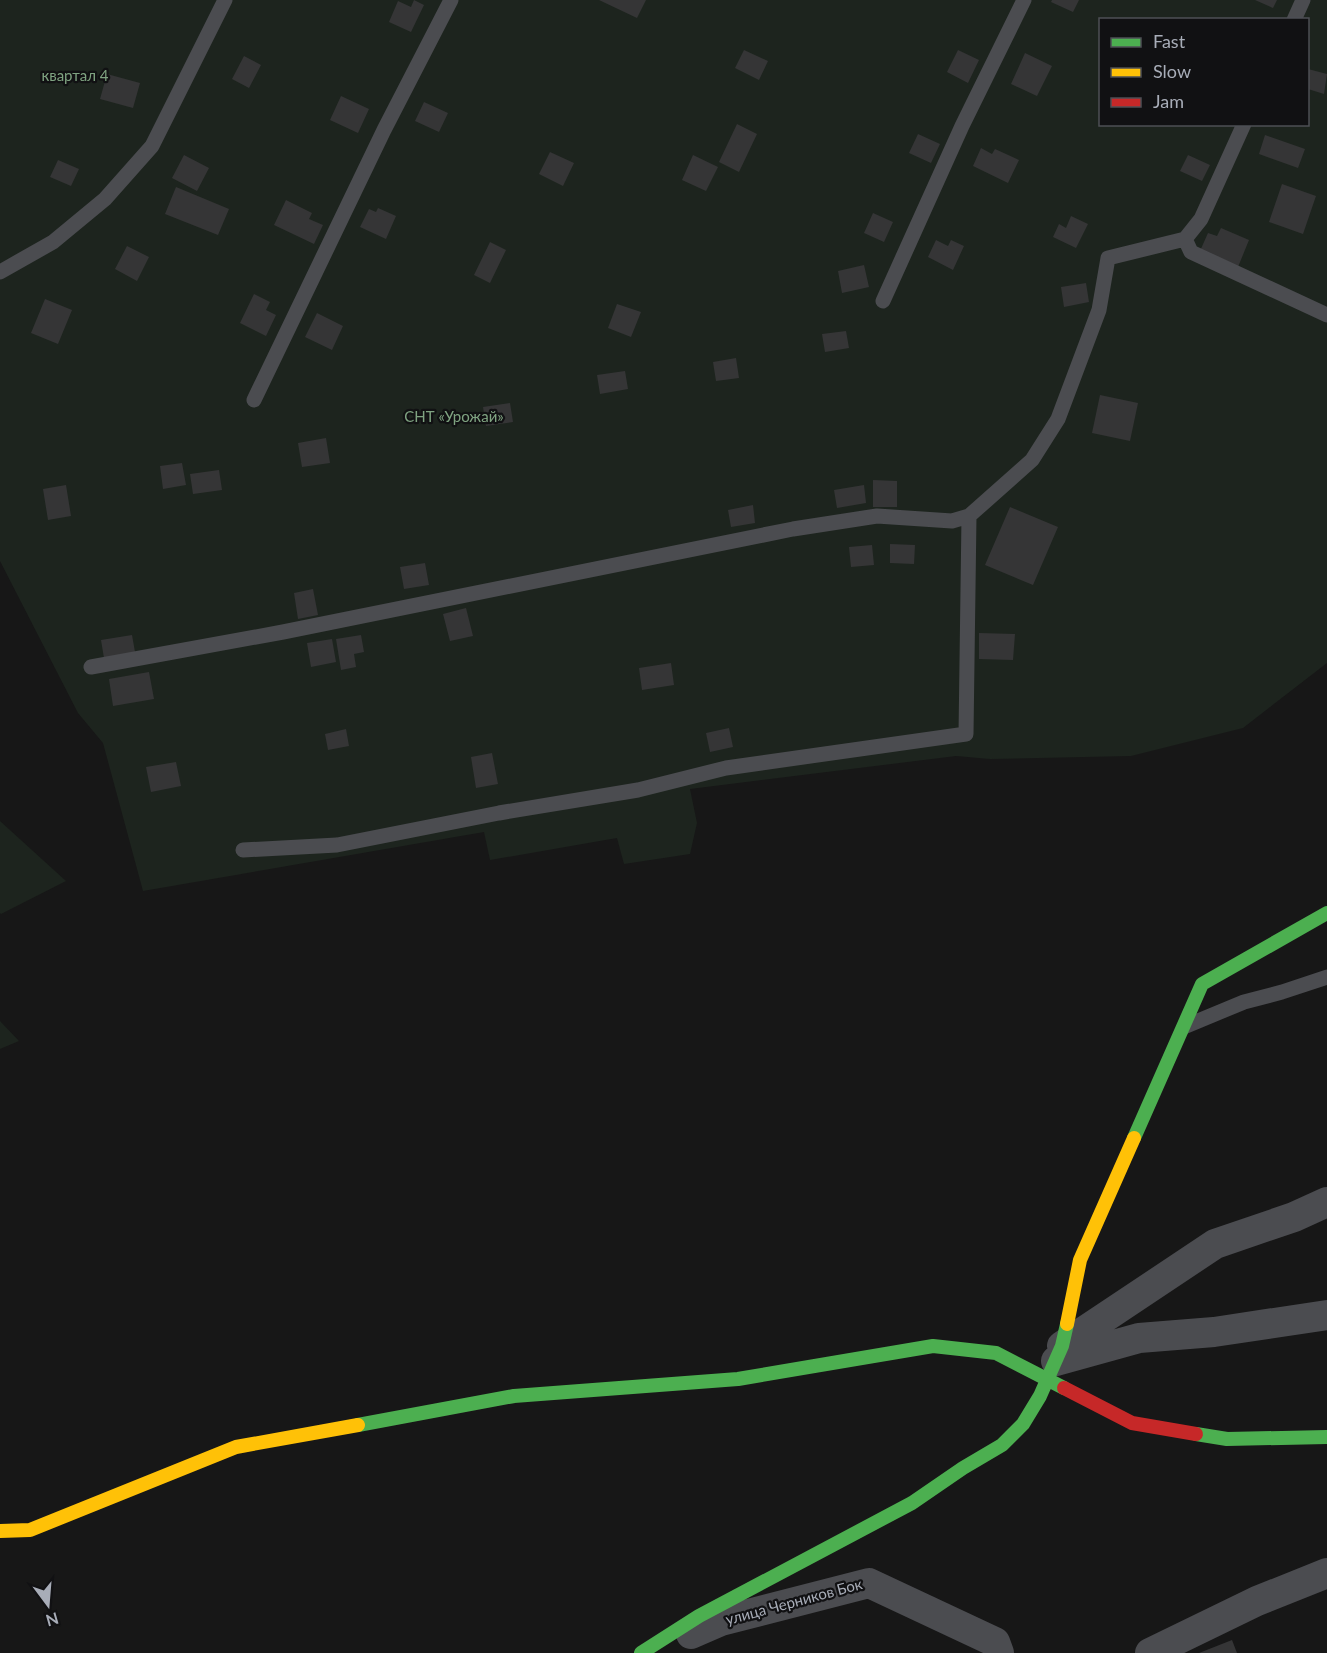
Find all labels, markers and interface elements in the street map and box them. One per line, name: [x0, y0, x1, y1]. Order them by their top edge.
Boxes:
legend: [1099, 18, 1309, 126]
text: Fast: [1153, 30, 1186, 52]
text: Slow: [1153, 60, 1191, 82]
park label: квартал 4: [41, 66, 109, 84]
text: Jam: [1153, 90, 1184, 112]
park label: СНТ «Урожай»: [404, 407, 504, 425]
street label: улица Черников Бок: [723, 1574, 864, 1628]
north arrow: [18, 1575, 78, 1635]
text: N: [44, 1609, 61, 1631]

